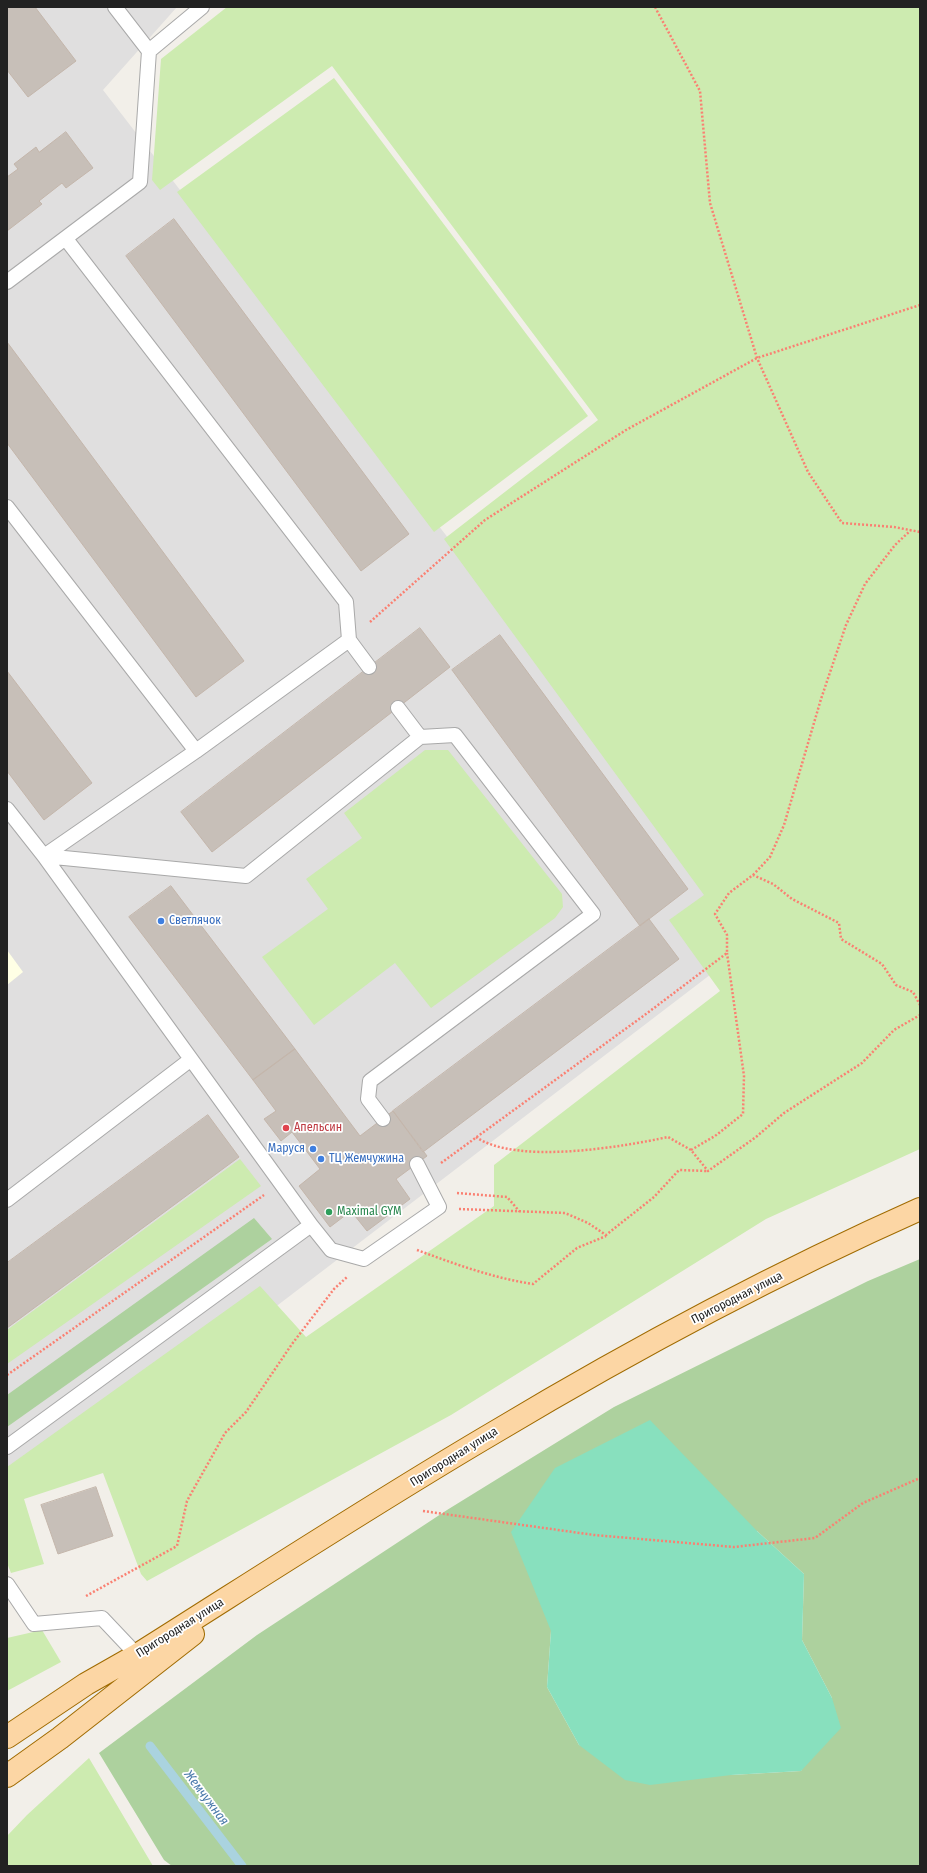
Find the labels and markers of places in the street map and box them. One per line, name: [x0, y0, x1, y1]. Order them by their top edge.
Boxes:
place label: Светлячок: [169, 914, 221, 928]
marker: Светлячок: [156, 916, 166, 926]
place label: Апельсин: [294, 1121, 342, 1135]
marker: Апельсин: [281, 1123, 291, 1133]
place label: Маруся: [268, 1142, 305, 1156]
marker: Маруся: [308, 1144, 318, 1154]
place label: ТЦ Жемчужина: [329, 1152, 404, 1166]
marker: ТЦ Жемчужина: [316, 1154, 326, 1164]
place label: Maximal GYM: [337, 1205, 402, 1219]
marker: Maximal GYM: [324, 1207, 334, 1217]

